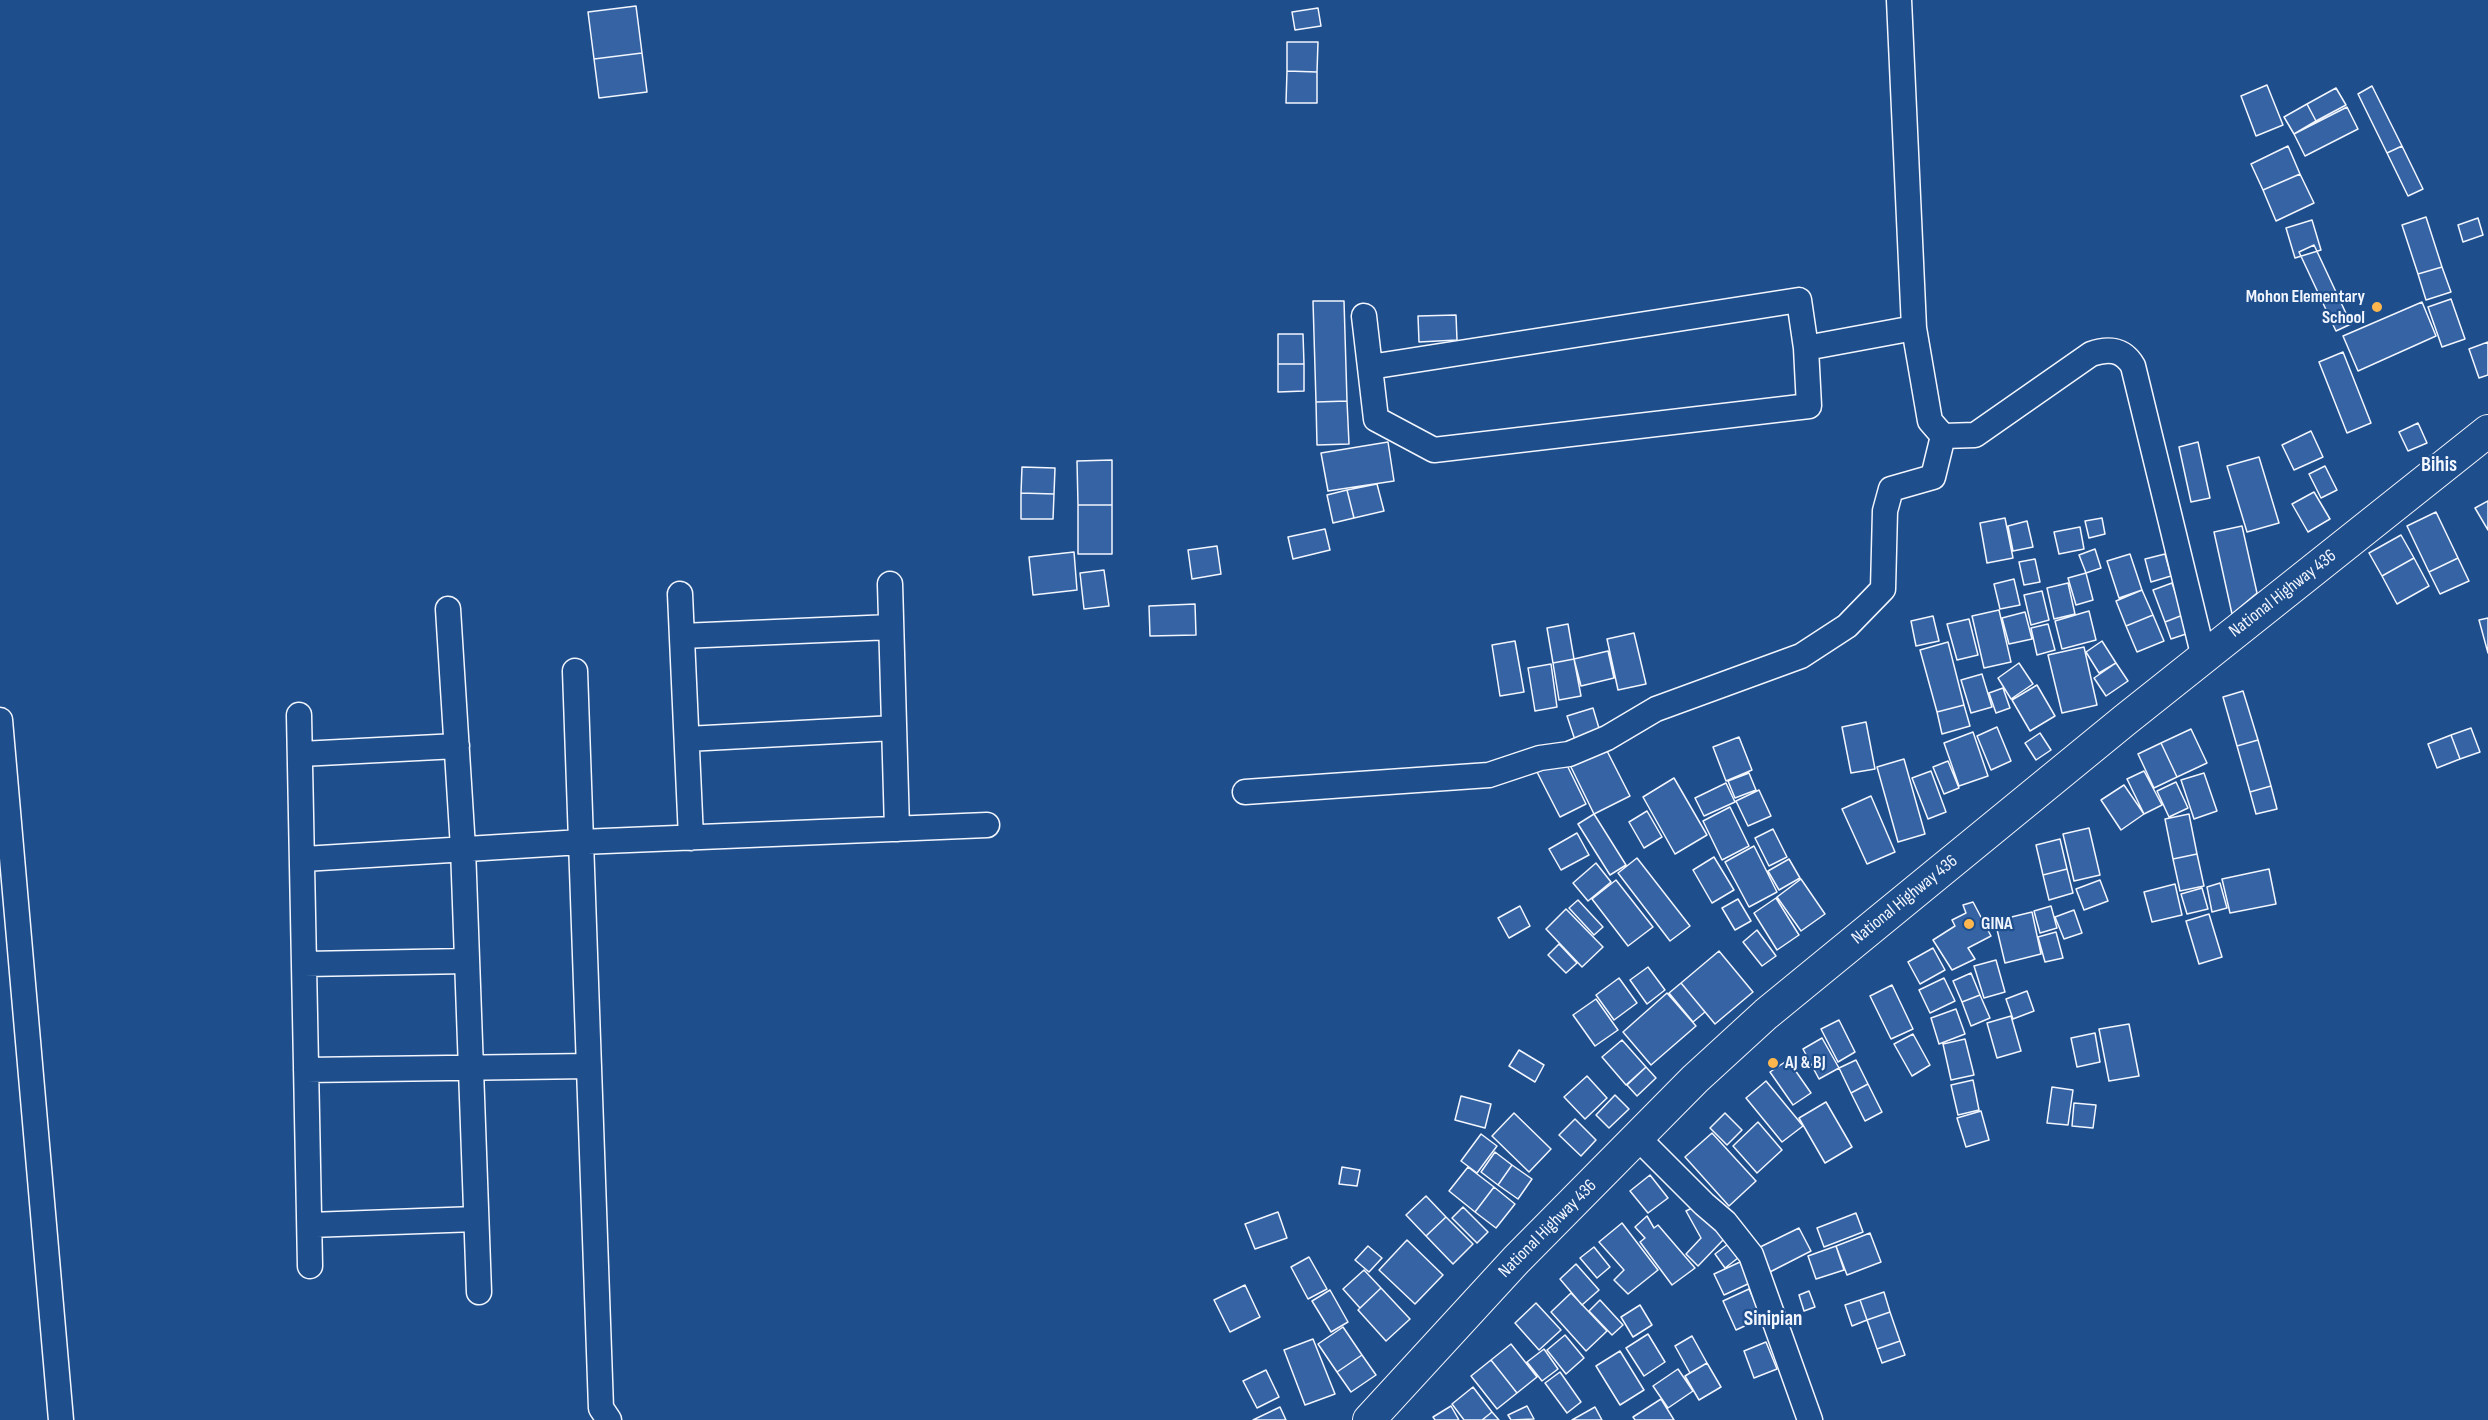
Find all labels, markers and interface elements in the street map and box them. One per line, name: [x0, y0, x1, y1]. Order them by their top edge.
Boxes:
place label: Mohon Elementary School: [2246, 286, 2365, 328]
marker: Mohon Elementary School: [2370, 300, 2384, 314]
district label: Bihis: [2421, 453, 2457, 479]
street label: National Highway 436: [2225, 545, 2341, 643]
street label: National Highway 436: [1848, 851, 1962, 949]
place label: GINA: [1981, 913, 2013, 935]
marker: GINA: [1962, 917, 1976, 931]
place label: AJ & BJ: [1785, 1052, 1826, 1074]
marker: AJ & BJ: [1766, 1056, 1780, 1070]
street label: National Highway 436: [1494, 1175, 1602, 1283]
district label: Sinipian: [1744, 1307, 1802, 1333]

